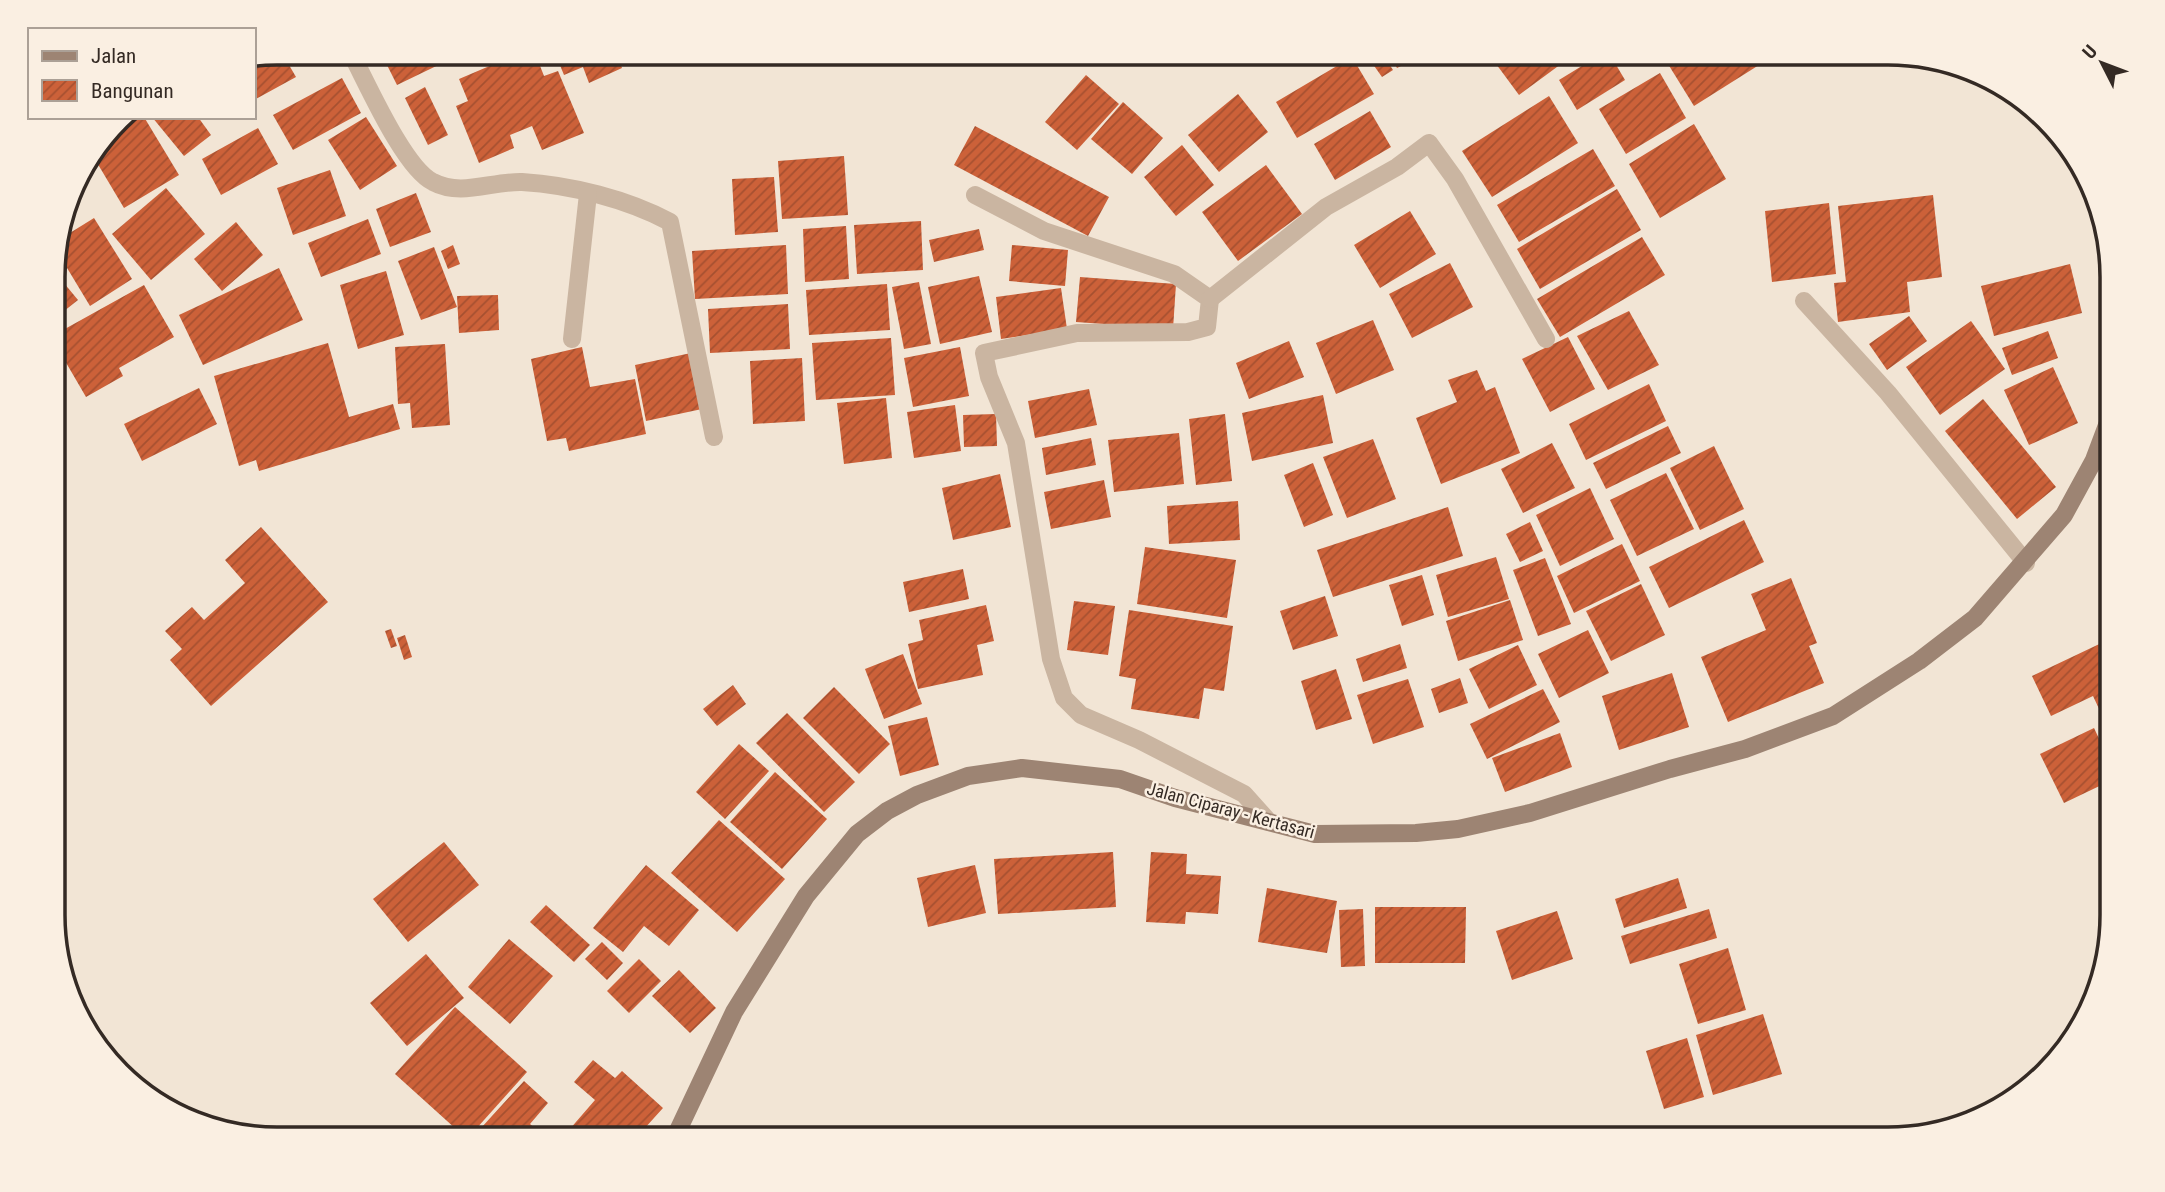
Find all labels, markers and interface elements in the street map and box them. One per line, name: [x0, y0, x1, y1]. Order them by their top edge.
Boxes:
legend: [28, 28, 256, 119]
north arrow: [2067, 28, 2137, 98]
text: U: [2078, 40, 2102, 64]
text: Jalan: [91, 44, 136, 68]
text: Bangunan: [91, 79, 174, 103]
street label: Jalan Ciparay - Kertasari: [1145, 777, 1317, 843]

